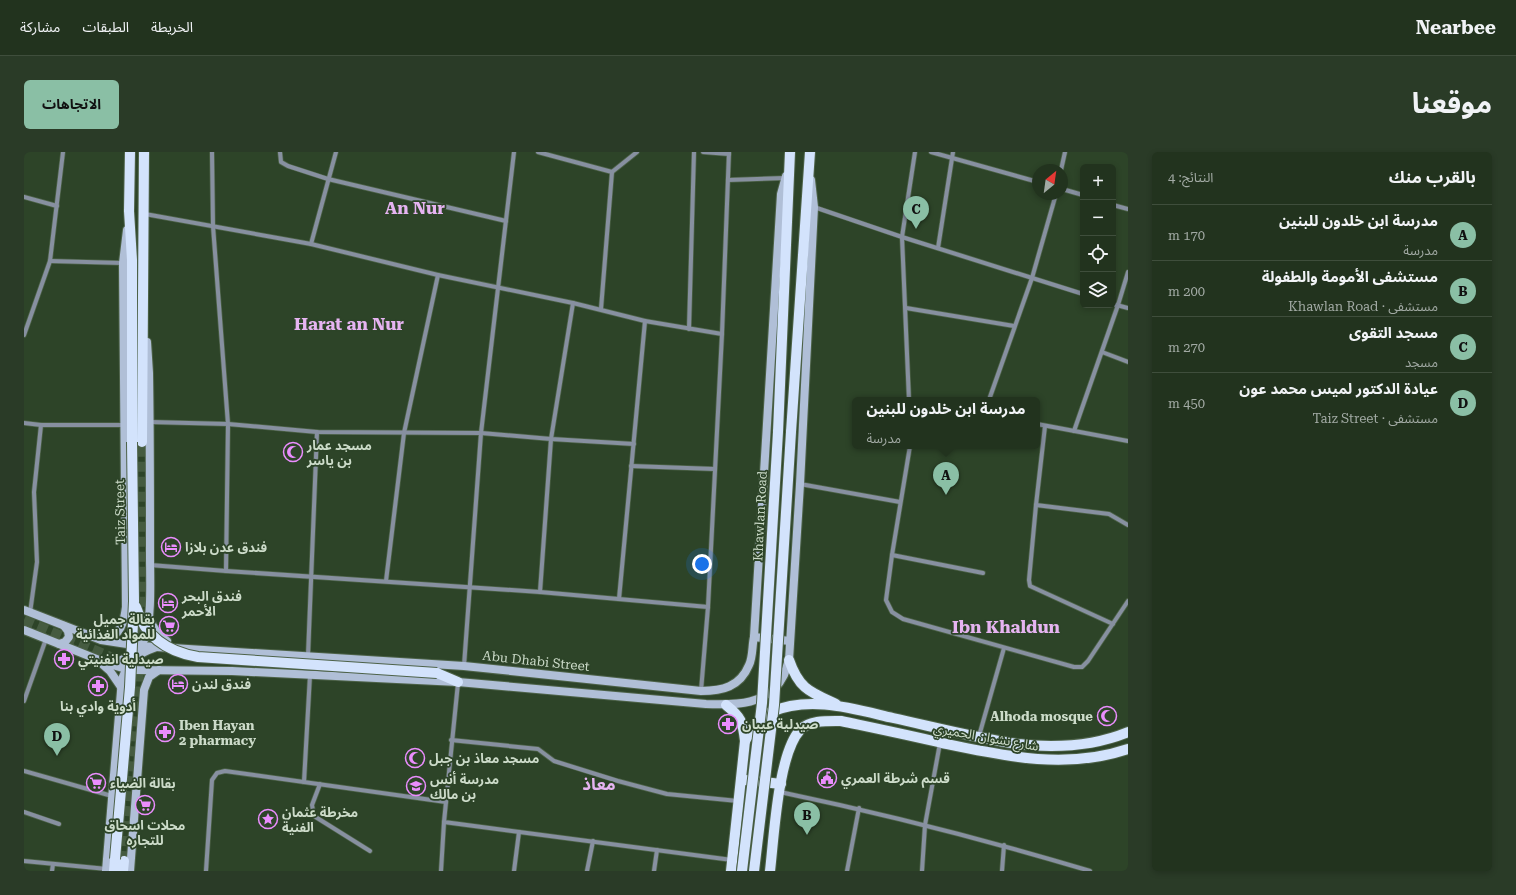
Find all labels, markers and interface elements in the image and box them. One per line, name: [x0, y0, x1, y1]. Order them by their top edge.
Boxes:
text: Nearbee: [1416, 16, 1496, 39]
text: مشاركة: [20, 19, 60, 35]
text: الطبقات: [82, 19, 129, 35]
text: الخريطة: [151, 19, 193, 35]
button: الاتجاهات: [24, 80, 119, 129]
text: موقعنا: [1412, 87, 1492, 120]
north arrow: [1032, 164, 1068, 200]
map controls: [1080, 164, 1116, 308]
button: +: [1080, 164, 1116, 200]
text: بالقرب منك: [1389, 167, 1476, 187]
text: النتائج: 4: [1168, 170, 1213, 185]
pin: C: [903, 196, 929, 229]
district label: An Nur: [385, 198, 445, 218]
button: −: [1080, 200, 1116, 236]
text: مدرسة ابن خلدون للبنين: [1279, 212, 1438, 230]
text: 170 m: [1168, 228, 1205, 243]
text: A: [1458, 228, 1468, 243]
button: locate: [1080, 236, 1116, 272]
text: مدرسة: [1403, 243, 1438, 258]
text: مستشفى الأمومة والطفولة: [1262, 268, 1438, 286]
button: layers: [1080, 272, 1116, 308]
text: 200 m: [1168, 284, 1205, 299]
text: B: [1458, 284, 1468, 299]
text: مستشفى · Khawlan Road: [1288, 299, 1438, 314]
district label: Harat an Nur: [294, 314, 404, 334]
text: مسجد التقوى: [1349, 324, 1438, 342]
text: 270 m: [1168, 340, 1205, 355]
text: C: [1458, 340, 1468, 355]
text: مسجد: [1405, 355, 1438, 370]
text: عيادة الدكتور لميس محمد عون: [1239, 380, 1438, 398]
text: 450 m: [1168, 396, 1205, 411]
text: D: [1458, 396, 1468, 411]
popup: [852, 397, 1040, 449]
text: مدرسة ابن خلدون للبنين: [867, 400, 1025, 418]
text: مستشفى · Taiz Street: [1313, 411, 1438, 426]
text: مدرسة: [867, 431, 901, 446]
place label: مسجد عمار بن ياسر: [306, 438, 372, 468]
mosque icon: مسجد عمار بن ياسر: [282, 441, 304, 463]
pin: A: [933, 462, 959, 495]
street label: Khawlan Road: [750, 470, 770, 561]
street label: Taiz Street: [112, 479, 128, 545]
hotel icon: فندق عدن بلازا: [160, 536, 182, 558]
place label: فندق عدن بلازا: [185, 540, 268, 555]
your location: [692, 554, 712, 574]
place label: فندق البحر الأحمر: [181, 589, 242, 619]
hotel icon: فندق البحر الأحمر: [157, 592, 179, 614]
place label: بقالة جميل للمواد الغذائية: [76, 612, 155, 642]
supermarket icon: بقالة جميل للمواد الغذائية: [158, 615, 180, 637]
district label: Ibn Khaldun: [952, 617, 1061, 637]
pharmacy icon: صيدلية انفنيتي: [53, 648, 75, 670]
street label: Abu Dhabi Street: [482, 648, 590, 674]
place label: صيدلية انفنيتي: [78, 652, 164, 670]
hotel icon: فندق لندن: [167, 673, 189, 695]
pharmacy icon: أدوية وادي بنا: [87, 675, 109, 697]
place label: فندق لندن: [192, 677, 251, 692]
place label: أدوية وادي بنا: [60, 698, 136, 717]
mosque icon: Alhoda mosque: [1096, 705, 1118, 727]
place label: Alhoda mosque: [990, 709, 1093, 724]
pharmacy icon: صيدلية عيبان: [717, 713, 739, 735]
place label: صيدلية عيبان: [742, 717, 819, 732]
place label: Iben Hayan 2 pharmacy: [179, 718, 256, 748]
street label: شارع نشوان الحميري: [932, 720, 1040, 757]
pharmacy icon: Iben Hayan 2 pharmacy: [154, 721, 176, 743]
pin: D: [44, 723, 70, 756]
mosque icon: مسجد معاذ بن جبل: [404, 747, 426, 769]
place label: مسجد معاذ بن جبل: [429, 751, 539, 766]
public building icon: قسم شرطة العمري: [816, 767, 838, 789]
place label: مدرسة أنس بن مالك: [430, 771, 499, 802]
place label: قسم شرطة العمري: [841, 771, 950, 789]
supermarket icon: بقالة الضياء: [85, 772, 107, 794]
district label: معاذ: [582, 774, 616, 794]
school or university icon: مدرسة أنس بن مالك: [405, 775, 427, 797]
place label: بقالة الضياء: [110, 776, 176, 791]
supermarket icon: محلات اسحاق للتجاره: [134, 794, 156, 816]
pin: B: [794, 802, 820, 835]
place label: مخرطة عثمان الفنية: [282, 805, 358, 835]
place icon: مخرطة عثمان الفنية: [257, 808, 279, 830]
place label: محلات اسحاق للتجاره: [105, 818, 185, 848]

